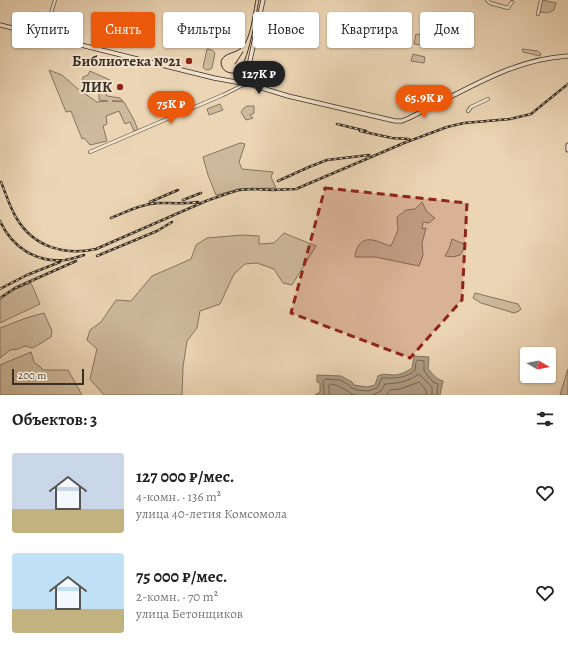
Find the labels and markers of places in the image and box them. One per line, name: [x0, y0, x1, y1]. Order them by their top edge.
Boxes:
place label: Библиотека №21: [72, 51, 182, 71]
marker: Библиотека №21: [184, 56, 194, 66]
pin: 127K ₽: [226, 61, 292, 95]
place label: ЛИК: [81, 77, 112, 97]
marker: ЛИК: [115, 82, 125, 92]
pin: 65.9K ₽: [387, 85, 461, 119]
pin: 75K ₽: [143, 91, 199, 125]

